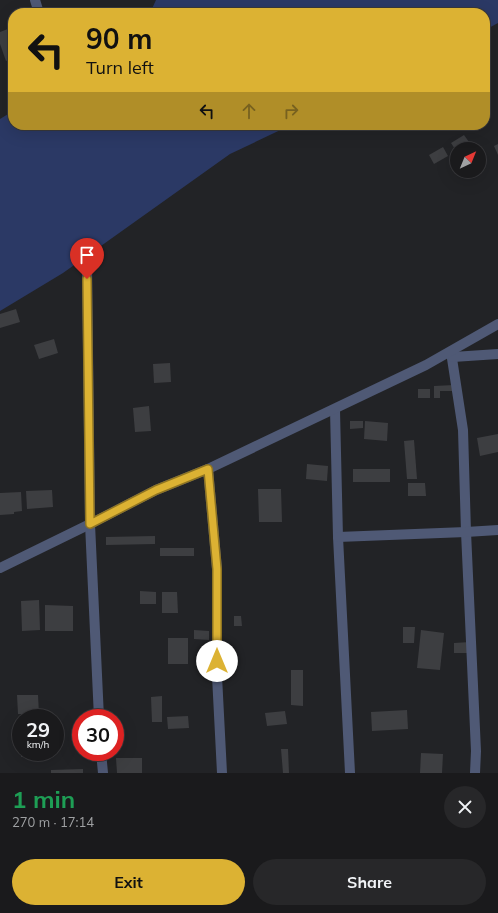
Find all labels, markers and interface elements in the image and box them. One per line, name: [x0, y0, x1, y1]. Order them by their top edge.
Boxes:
text: 90 m: [86, 21, 152, 56]
icon: left: [20, 24, 72, 76]
text: Turn left: [86, 56, 154, 79]
icon: left: [196, 100, 218, 122]
icon: ahead: [238, 100, 260, 122]
icon: right: [280, 100, 302, 122]
north arrow: [450, 142, 486, 178]
map controls: [450, 142, 486, 178]
pin: [70, 238, 104, 279]
icon: arrive: [76, 244, 98, 266]
position arrow: [196, 640, 238, 682]
speed limit sign: 30: [72, 709, 124, 761]
text: 29: [26, 717, 50, 742]
text: km/h: [27, 738, 49, 751]
text: 1 min: [12, 784, 75, 814]
button: close: [444, 786, 486, 828]
text: 270 m · 17:14: [12, 814, 94, 830]
button: Exit: [12, 859, 245, 905]
button: Share: [253, 859, 486, 905]

